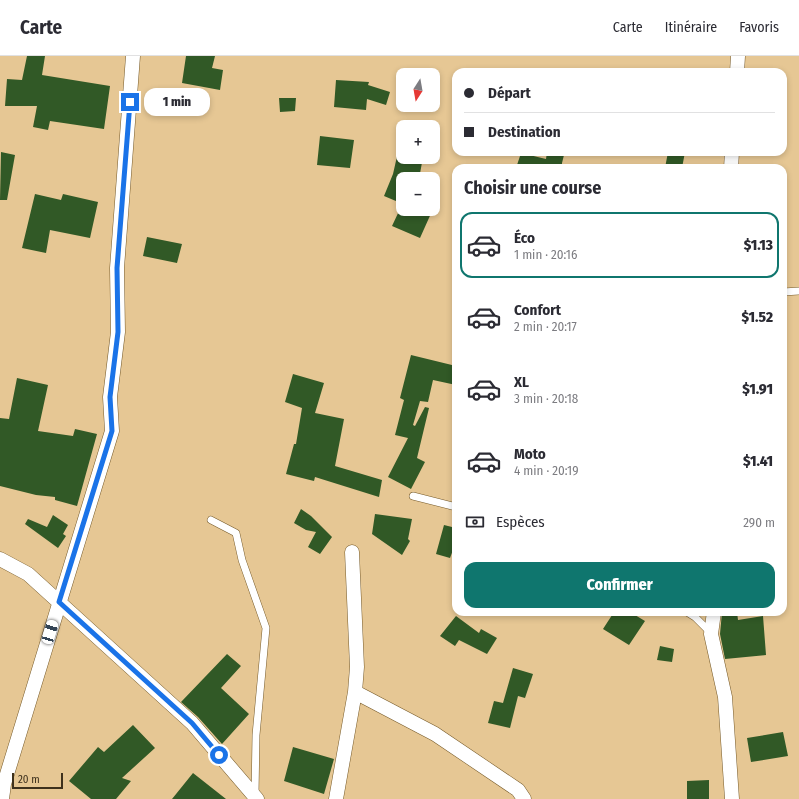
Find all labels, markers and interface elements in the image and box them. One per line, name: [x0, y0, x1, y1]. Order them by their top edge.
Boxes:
text: Carte: [20, 16, 62, 39]
text: Carte: [613, 19, 643, 36]
text: Itinéraire: [665, 19, 717, 36]
text: Favoris: [739, 19, 779, 36]
north arrow: [396, 68, 440, 112]
map controls: [396, 68, 440, 216]
text: Départ: [488, 84, 531, 102]
callout: 1 min: [144, 88, 210, 116]
route end: [121, 93, 139, 111]
text: 1 min: [163, 94, 191, 109]
button: +: [396, 120, 440, 164]
text: Destination: [488, 123, 561, 141]
button: −: [396, 172, 440, 216]
text: Choisir une course: [464, 177, 601, 199]
icon: car: [466, 227, 502, 263]
text: Éco: [514, 229, 535, 247]
text: $1.13: [744, 236, 773, 254]
text: 1 min · 20:16: [514, 247, 577, 262]
icon: car: [466, 299, 502, 335]
text: Confort: [514, 301, 561, 319]
text: $1.52: [742, 308, 773, 326]
text: 2 min · 20:17: [514, 319, 577, 334]
icon: car: [466, 371, 502, 407]
text: XL: [514, 373, 529, 391]
text: $1.91: [742, 380, 773, 398]
text: 3 min · 20:18: [514, 391, 578, 406]
icon: car: [466, 443, 502, 479]
text: Moto: [514, 445, 546, 463]
text: $1.41: [743, 452, 773, 470]
text: 4 min · 20:19: [514, 463, 578, 478]
icon: cash: [464, 511, 486, 533]
text: Espèces: [496, 513, 545, 531]
text: 290 m: [743, 515, 775, 530]
button: Confirmer: [464, 562, 775, 608]
car: [41, 619, 59, 645]
route start: [210, 746, 228, 764]
scale bar: [12, 771, 63, 790]
text: 20 m: [18, 773, 40, 786]

